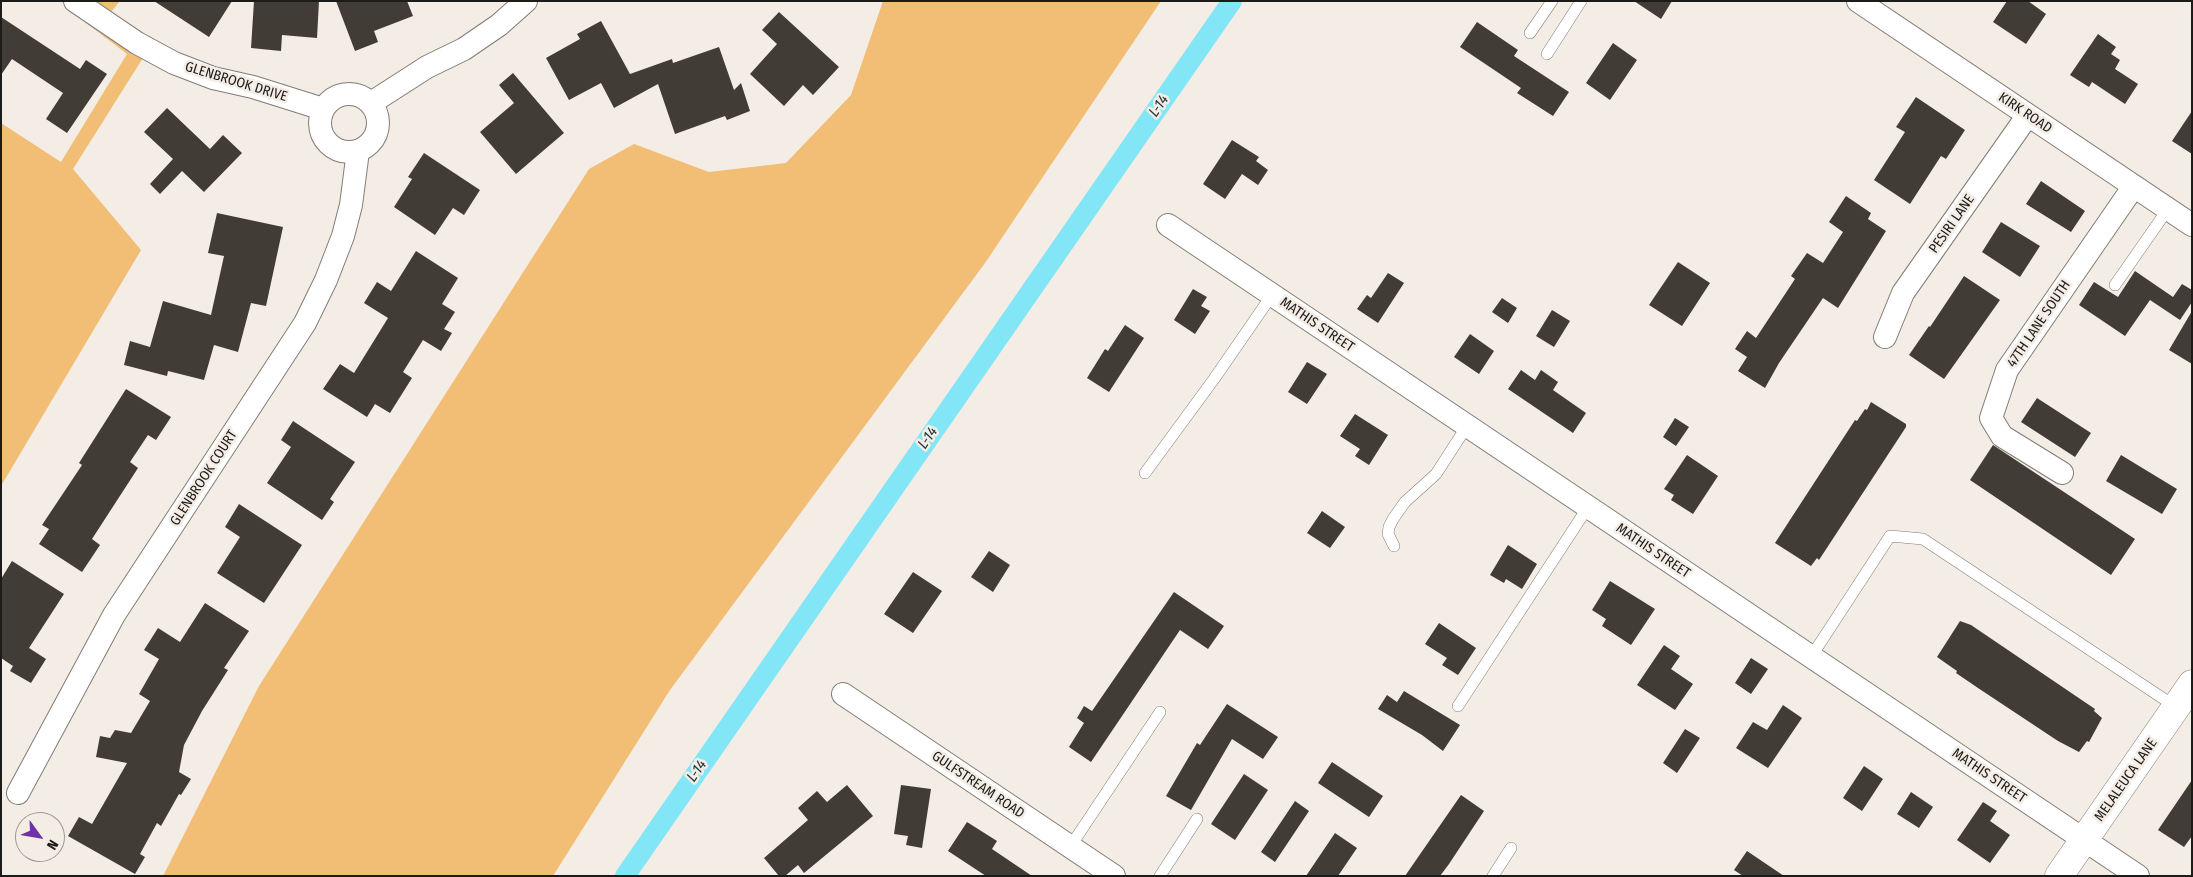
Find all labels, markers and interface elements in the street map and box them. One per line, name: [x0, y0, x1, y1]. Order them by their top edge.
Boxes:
street label: GLENBROOK DRIVE: [183, 58, 289, 106]
street label: KIRK ROAD: [1995, 89, 2055, 137]
water label: L-14: [1145, 92, 1173, 120]
street label: PESIRI LANE: [1926, 192, 1978, 256]
street label: 47TH LANE SOUTH: [2004, 277, 2074, 371]
street label: MATHIS STREET: [1277, 294, 1357, 356]
water label: L-14: [914, 424, 942, 452]
street label: GLENBROOK COURT: [167, 427, 241, 529]
street label: MATHIS STREET: [1613, 520, 1693, 582]
street label: MELALEUCA LANE: [2091, 735, 2161, 825]
street label: MATHIS STREET: [1949, 745, 2029, 807]
street label: GULFSTREAM ROAD: [929, 748, 1027, 822]
water label: L-14: [683, 757, 711, 785]
north arrow: [15, 812, 65, 862]
text: N: [43, 837, 62, 853]

